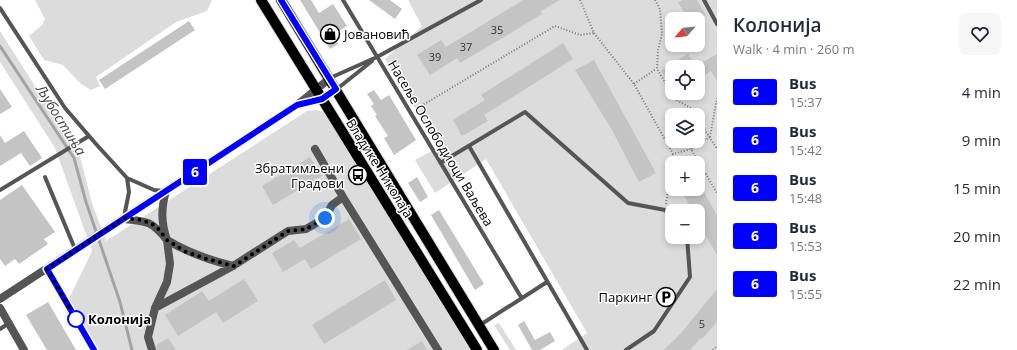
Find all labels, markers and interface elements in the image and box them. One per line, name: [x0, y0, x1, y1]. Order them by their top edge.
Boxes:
north arrow: [665, 12, 705, 52]
map controls: [665, 12, 705, 244]
text: Колонија: [733, 12, 821, 38]
button: heart: [959, 13, 1001, 55]
house number: 35: [491, 22, 503, 37]
shop icon: Јовановић: [319, 23, 341, 45]
place label: Јовановић: [342, 25, 410, 43]
house number: 37: [460, 39, 472, 54]
text: Walk · 4 min · 260 m: [733, 40, 855, 58]
house number: 39: [429, 49, 441, 64]
street label: Насеље Ослободиоци Ваљева: [384, 57, 498, 229]
button: locate: [665, 60, 705, 100]
text: Bus: [789, 73, 816, 93]
water label: Љубостиња: [32, 80, 91, 159]
text: 6: [751, 82, 759, 101]
text: 4 min: [962, 82, 1001, 102]
text: 15:37: [789, 93, 822, 111]
button: layers: [665, 108, 705, 148]
street label: Владике Николаја: [342, 115, 418, 221]
text: Bus: [789, 121, 816, 141]
text: 6: [751, 130, 759, 149]
text: 9 min: [962, 130, 1001, 150]
text: 15:42: [789, 141, 822, 159]
button: +: [665, 156, 705, 196]
line badge: 6: [182, 159, 208, 185]
place label: Збратимљени Градови: [255, 159, 344, 192]
text: 6: [191, 162, 199, 181]
bus stop icon: Збратимљени Градови: [347, 164, 369, 186]
text: Bus: [789, 169, 816, 189]
text: 6: [751, 178, 759, 197]
text: 15 min: [953, 178, 1001, 198]
text: 15:48: [789, 189, 822, 207]
button: −: [665, 204, 705, 244]
your location: [315, 208, 335, 228]
text: Bus: [789, 217, 816, 237]
text: 6: [751, 226, 759, 245]
text: 20 min: [953, 226, 1001, 246]
text: 15:53: [789, 237, 822, 255]
text: Bus: [789, 265, 816, 285]
text: 6: [751, 274, 759, 293]
text: 22 min: [953, 274, 1001, 294]
text: 15:55: [789, 285, 822, 303]
parking icon: Паркинг: [655, 286, 677, 308]
place label: Паркинг: [599, 288, 652, 306]
marker: Колонија: [67, 310, 85, 328]
place label: Колонија: [88, 310, 151, 328]
house number: 5: [699, 316, 705, 331]

